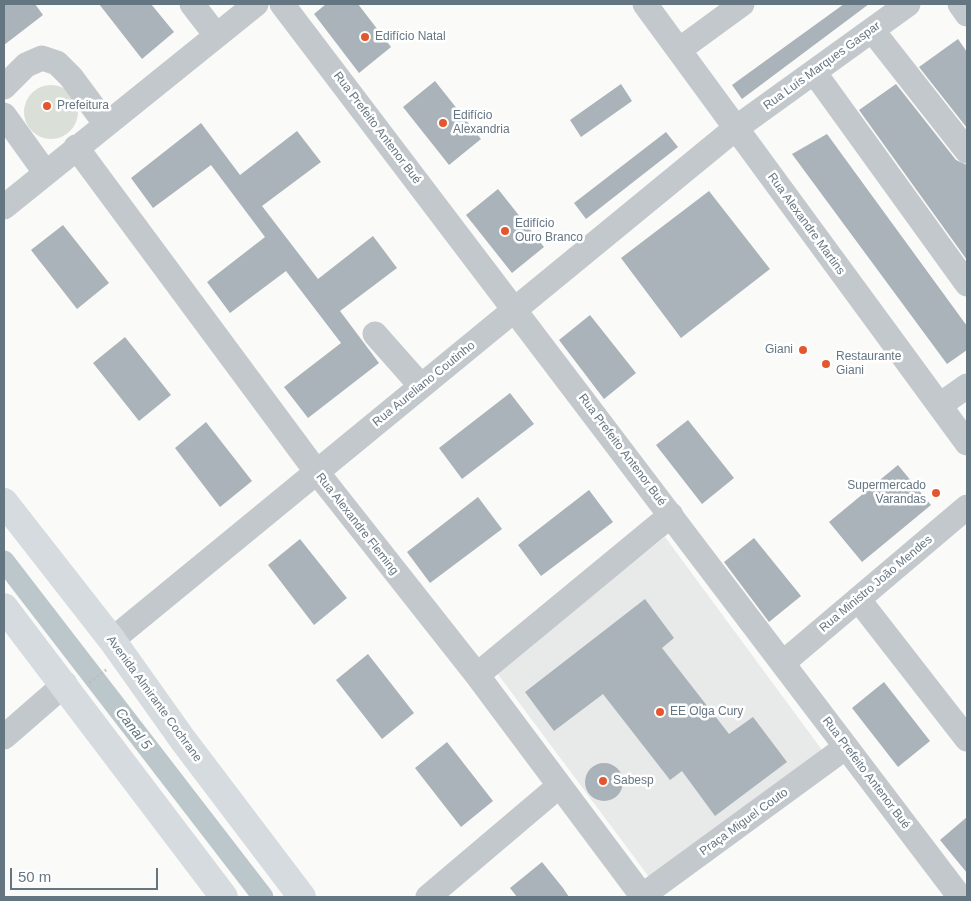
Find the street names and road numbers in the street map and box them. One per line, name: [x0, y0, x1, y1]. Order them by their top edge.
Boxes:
street label: Rua Luís Marques Gaspar: [761, 19, 883, 113]
street label: Rua Prefeito Antenor Bué: [330, 69, 424, 187]
street label: Rua Alexandre Martins: [764, 170, 848, 278]
street label: Rua Aureliano Coutinho: [370, 338, 478, 430]
street label: Rua Prefeito Antenor Bué: [575, 391, 669, 509]
street label: Rua Alexandre Fleming: [313, 470, 401, 578]
street label: Rua Ministro João Mendes: [817, 533, 935, 635]
street label: Avenida Almirante Cochrane: [103, 633, 205, 765]
street label: Rua Prefeito Antenor Bué: [819, 714, 913, 832]
street label: Praça Miguel Couto: [697, 785, 791, 859]

